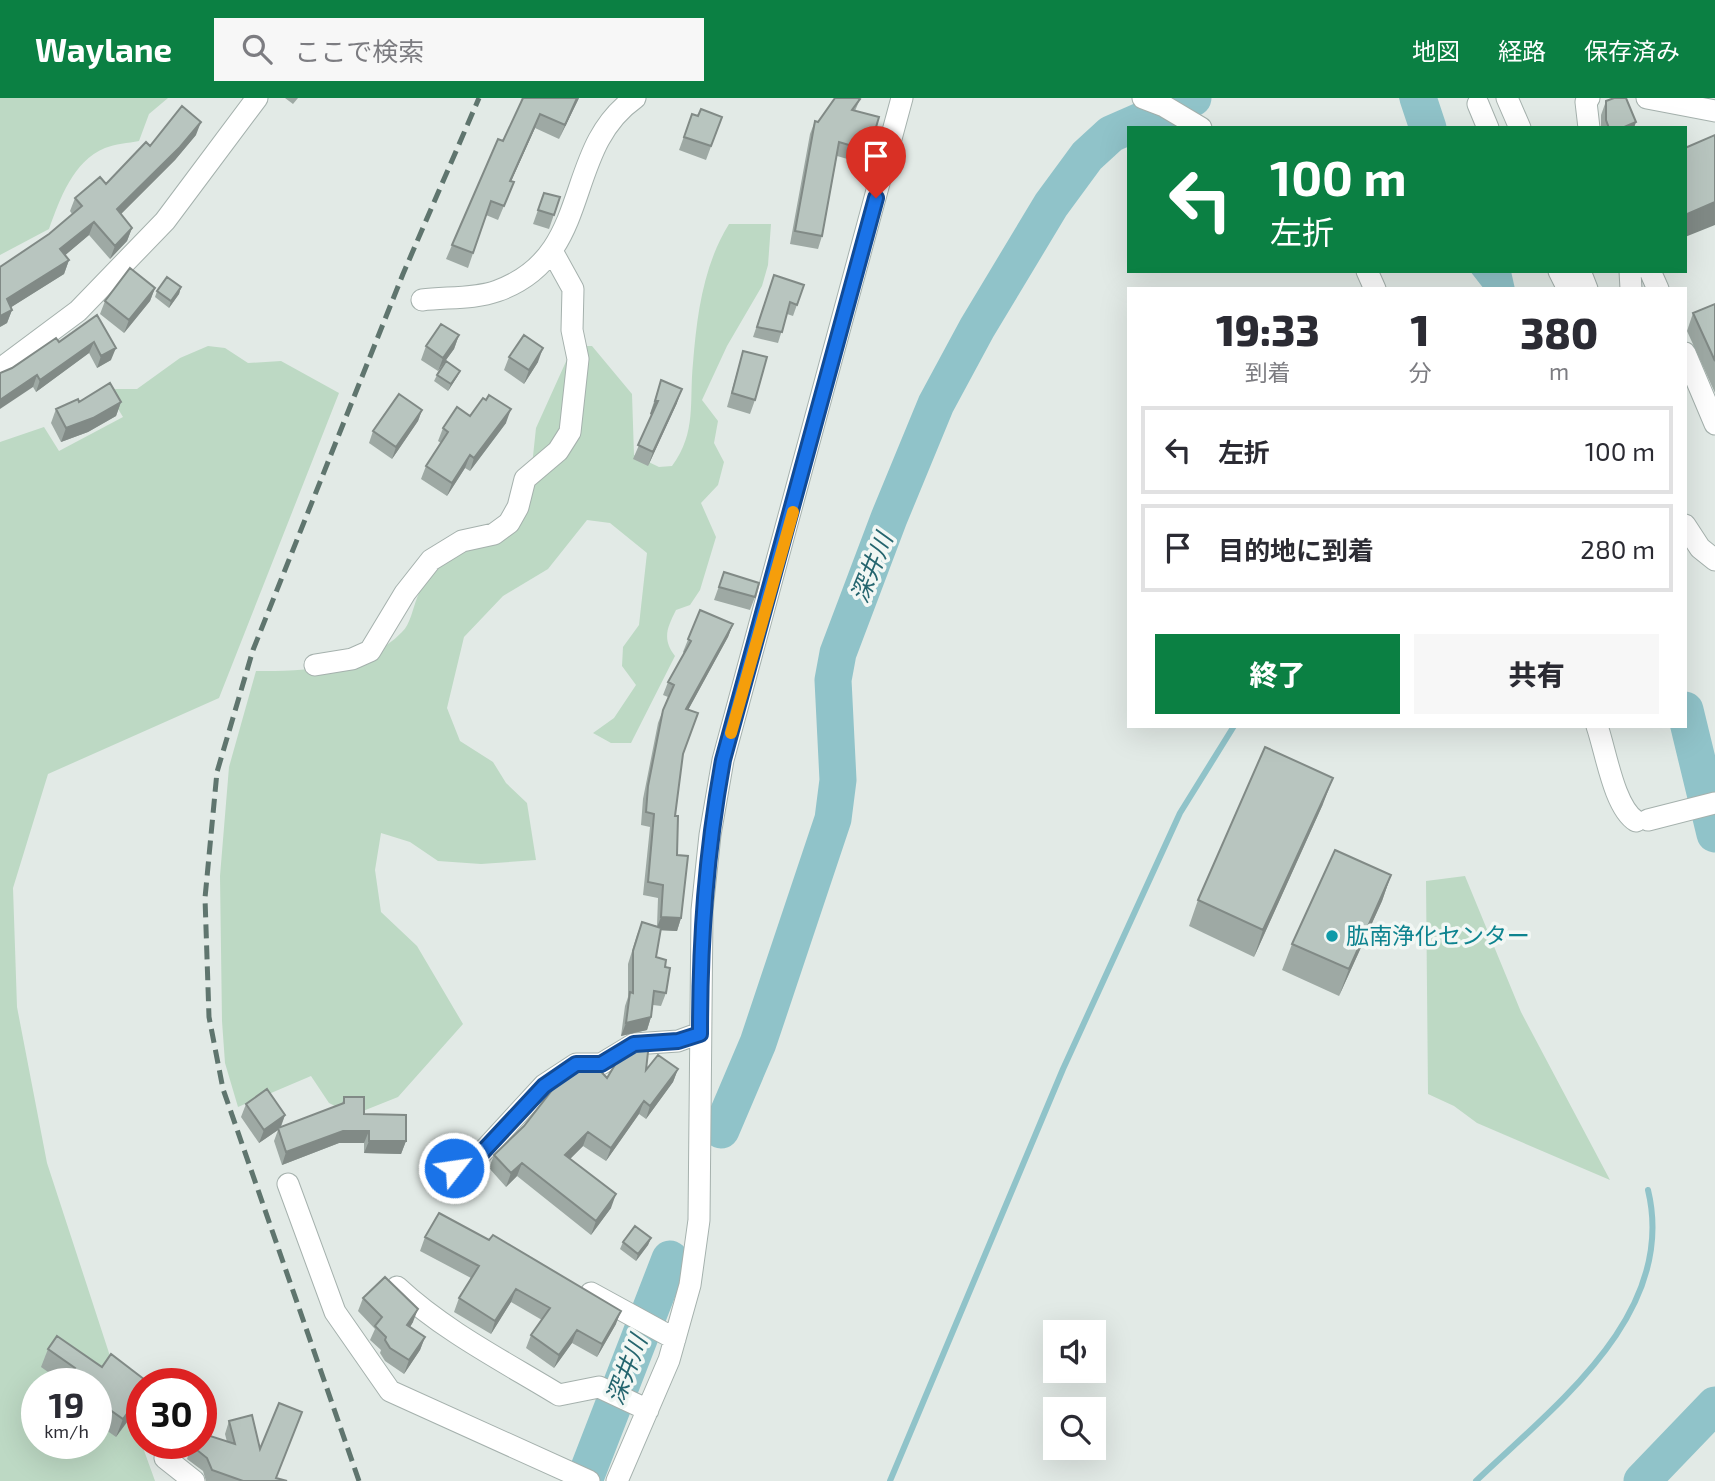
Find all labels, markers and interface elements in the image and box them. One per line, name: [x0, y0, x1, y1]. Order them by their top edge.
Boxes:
search box: [214, 18, 704, 81]
text: Waylane: [35, 29, 172, 69]
icon: search: [238, 30, 276, 68]
text: ここで検索: [294, 35, 424, 66]
text: 地図: [1412, 36, 1460, 65]
text: 経路: [1498, 36, 1546, 65]
text: 保存済み: [1584, 36, 1680, 65]
pin: [846, 126, 906, 198]
icon: arrive: [857, 137, 895, 175]
text: 100 m: [1270, 147, 1407, 206]
icon: left: [1155, 154, 1246, 245]
text: 左折: [1270, 212, 1334, 250]
text: 19:33: [1216, 304, 1319, 354]
text: 1: [1410, 304, 1429, 354]
text: 380: [1520, 307, 1598, 357]
text: m: [1549, 357, 1569, 385]
text: 到着: [1245, 358, 1291, 386]
text: 分: [1408, 358, 1431, 386]
icon: left: [1159, 431, 1197, 469]
text: 100 m: [1585, 435, 1655, 466]
text: 左折: [1218, 436, 1270, 467]
water label: 深井川: [844, 526, 899, 606]
icon: arrive: [1159, 529, 1197, 567]
text: 280 m: [1580, 533, 1655, 564]
text: 目的地に到着: [1218, 534, 1374, 565]
button: 終了: [1155, 634, 1400, 714]
button: 共有: [1414, 634, 1659, 714]
place label: 肱南浄化センター: [1346, 921, 1530, 949]
marker: 肱南浄化センター: [1324, 928, 1340, 944]
position arrow: [417, 1131, 491, 1205]
map controls: [1043, 1320, 1106, 1460]
button: sound: [1043, 1320, 1106, 1383]
water label: 深井川: [599, 1328, 653, 1408]
speed limit sign: 30: [126, 1368, 217, 1459]
text: 19: [49, 1383, 84, 1425]
button: search: [1043, 1397, 1106, 1460]
text: km/h: [44, 1420, 89, 1442]

